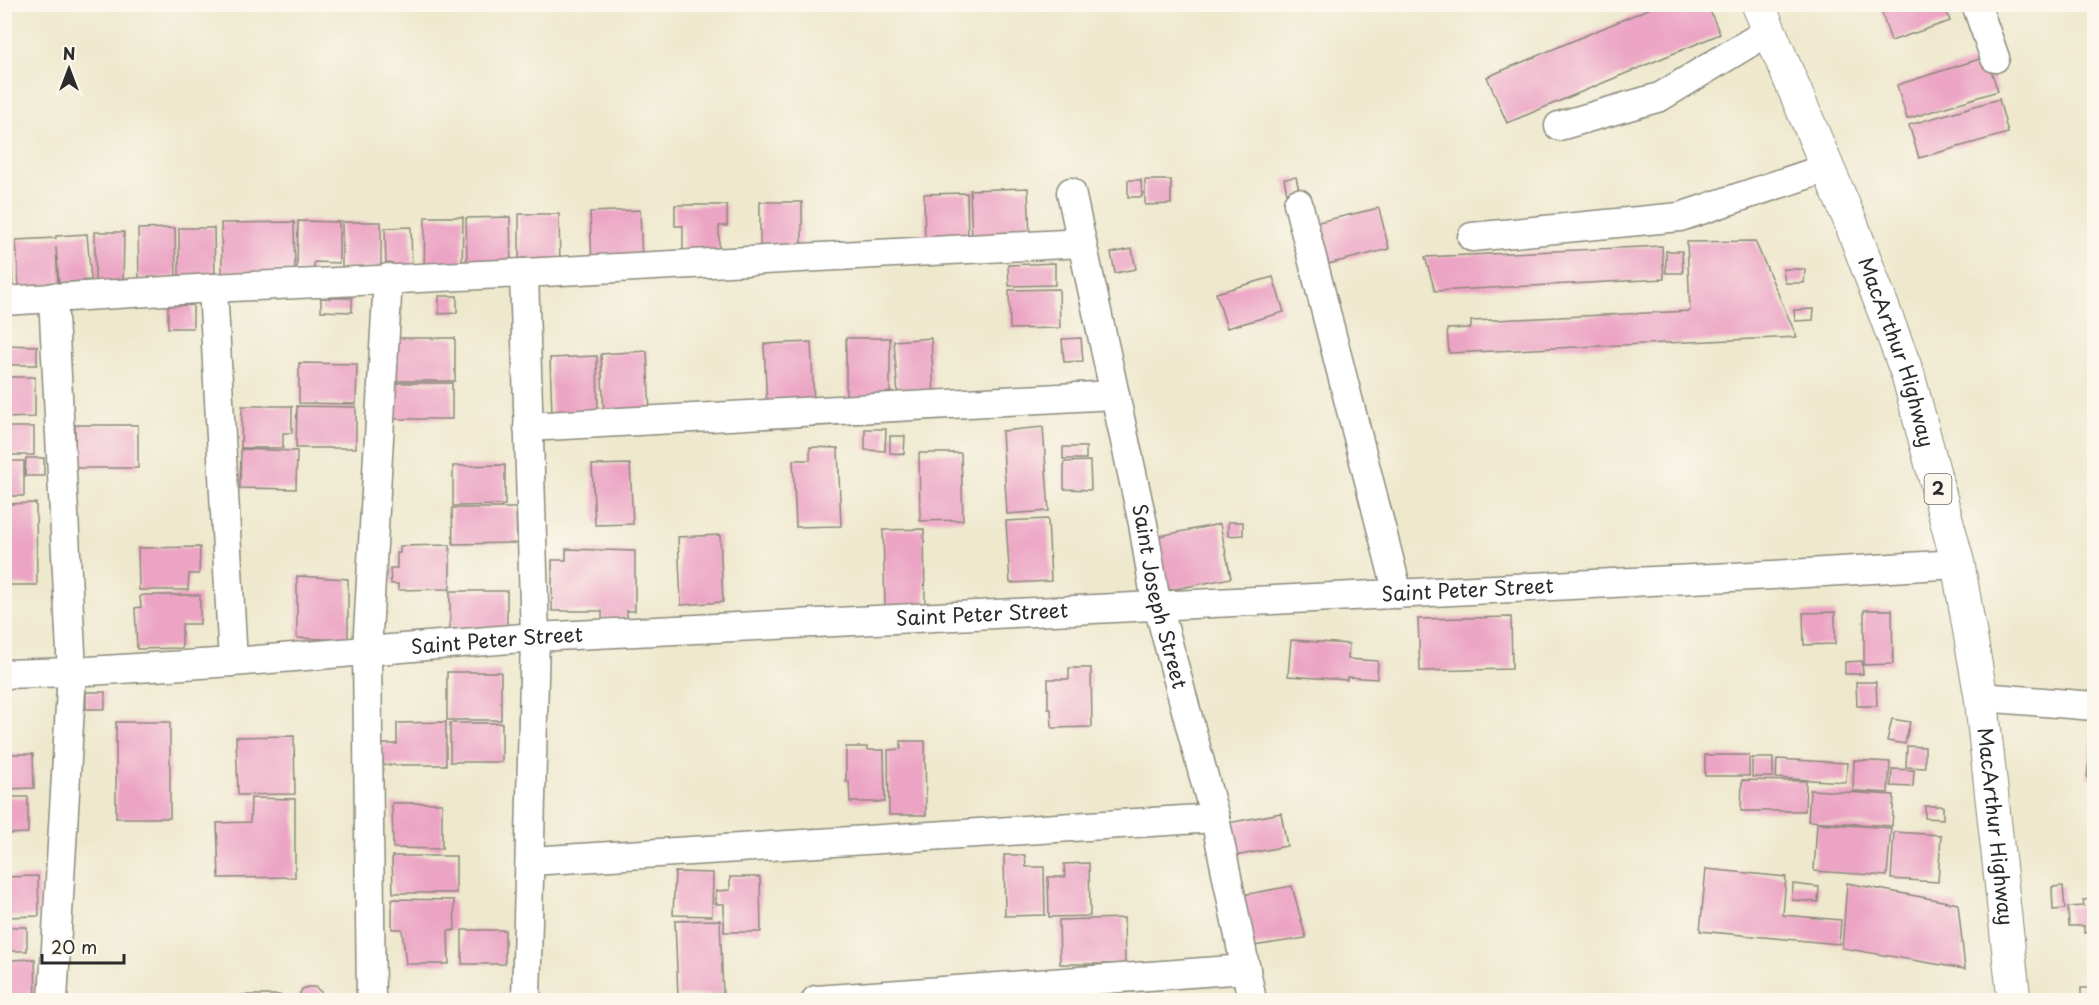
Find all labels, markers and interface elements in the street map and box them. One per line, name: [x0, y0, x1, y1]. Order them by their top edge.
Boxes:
north arrow: [39, 39, 99, 99]
text: N: [63, 41, 75, 65]
street label: MacArthur Highway: [1851, 253, 1942, 450]
road number: 2: [1924, 474, 1952, 504]
street label: Saint Joseph Street: [1125, 501, 1196, 692]
street label: Saint Peter Street: [1381, 570, 1554, 608]
street label: Saint Peter Street: [895, 594, 1069, 633]
street label: Saint Peter Street: [410, 619, 583, 661]
street label: MacArthur Highway: [1970, 726, 2022, 927]
scale bar: [42, 927, 124, 965]
text: 20 m: [51, 933, 97, 960]

